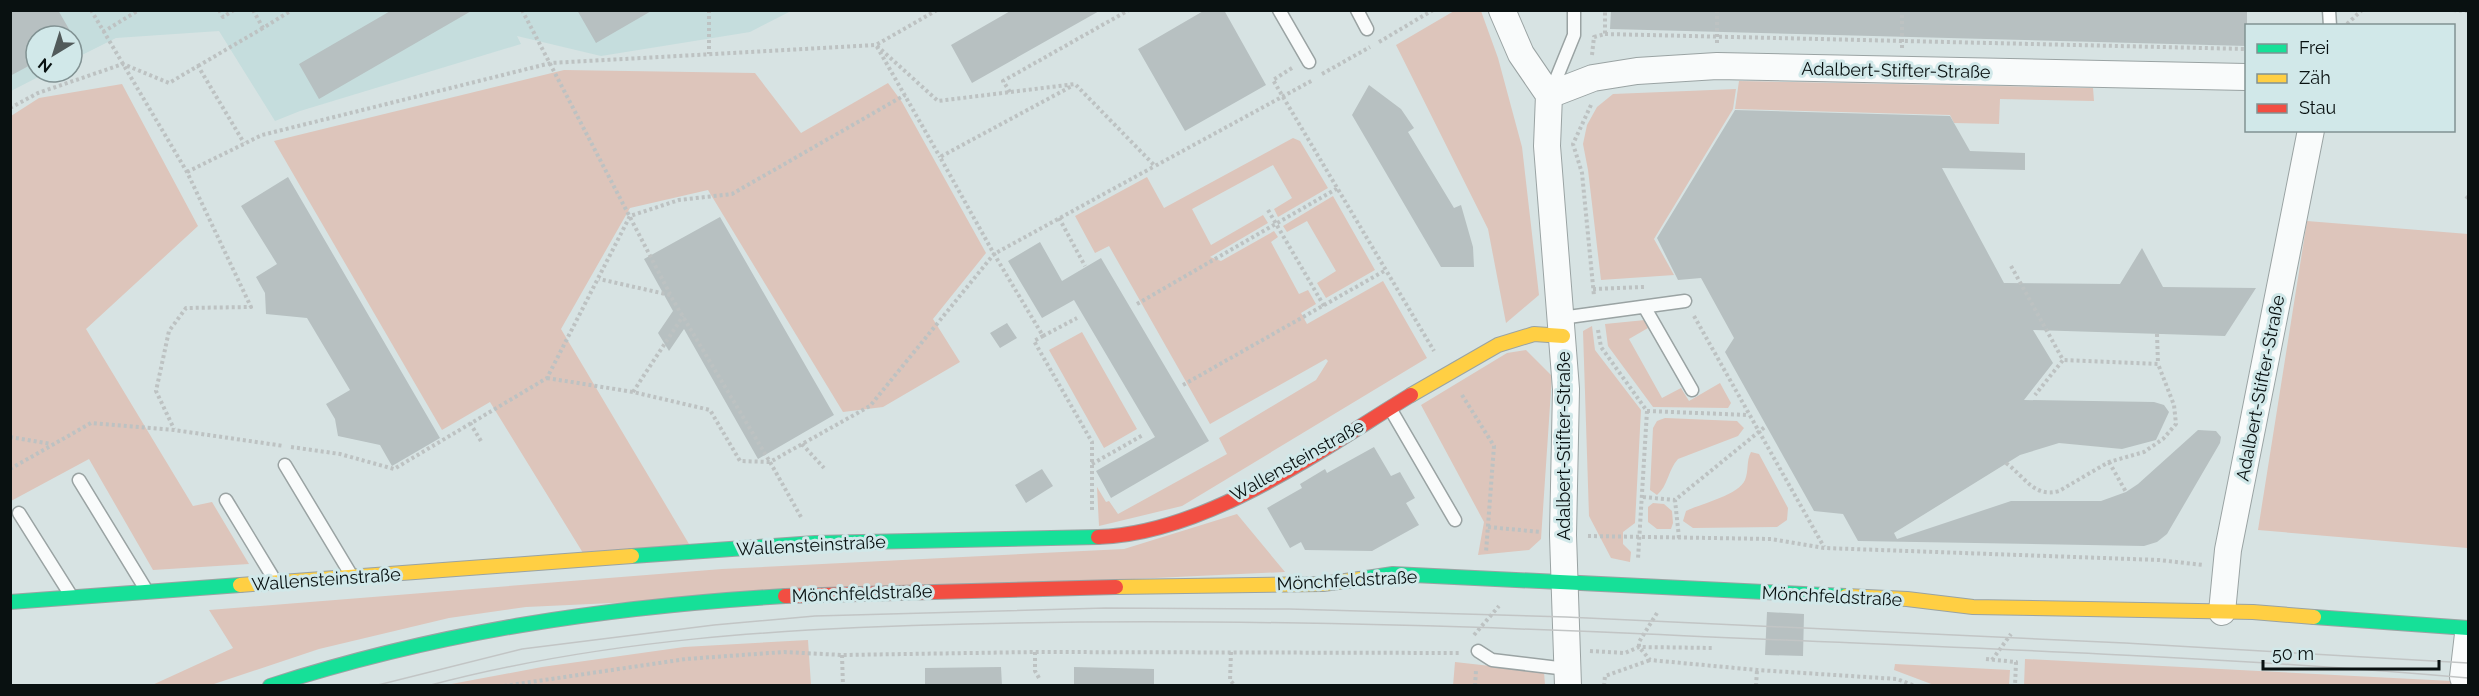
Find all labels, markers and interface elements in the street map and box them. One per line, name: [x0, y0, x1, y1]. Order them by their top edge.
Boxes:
north arrow: [24, 24, 84, 84]
legend: [2245, 24, 2455, 132]
text: Frei: [2299, 37, 2329, 58]
text: N: [34, 54, 56, 77]
street label: Adalbert-Stifter-Straße: [1801, 58, 1991, 82]
text: Zäh: [2299, 67, 2331, 88]
text: Stau: [2299, 97, 2336, 118]
street label: Adalbert-Stifter-Straße: [2232, 293, 2288, 483]
street label: Adalbert-Stifter-Straße: [1553, 351, 1574, 541]
street label: Wallensteinstraße: [1227, 414, 1368, 505]
street label: Wallensteinstraße: [736, 531, 887, 559]
street label: Wallensteinstraße: [251, 563, 402, 595]
street label: Mönchfeldstraße: [1276, 566, 1418, 594]
street label: Mönchfeldstraße: [791, 580, 933, 606]
street label: Mönchfeldstraße: [1761, 582, 1903, 610]
scale bar: [2263, 633, 2438, 671]
text: 50 m: [2272, 643, 2314, 664]

